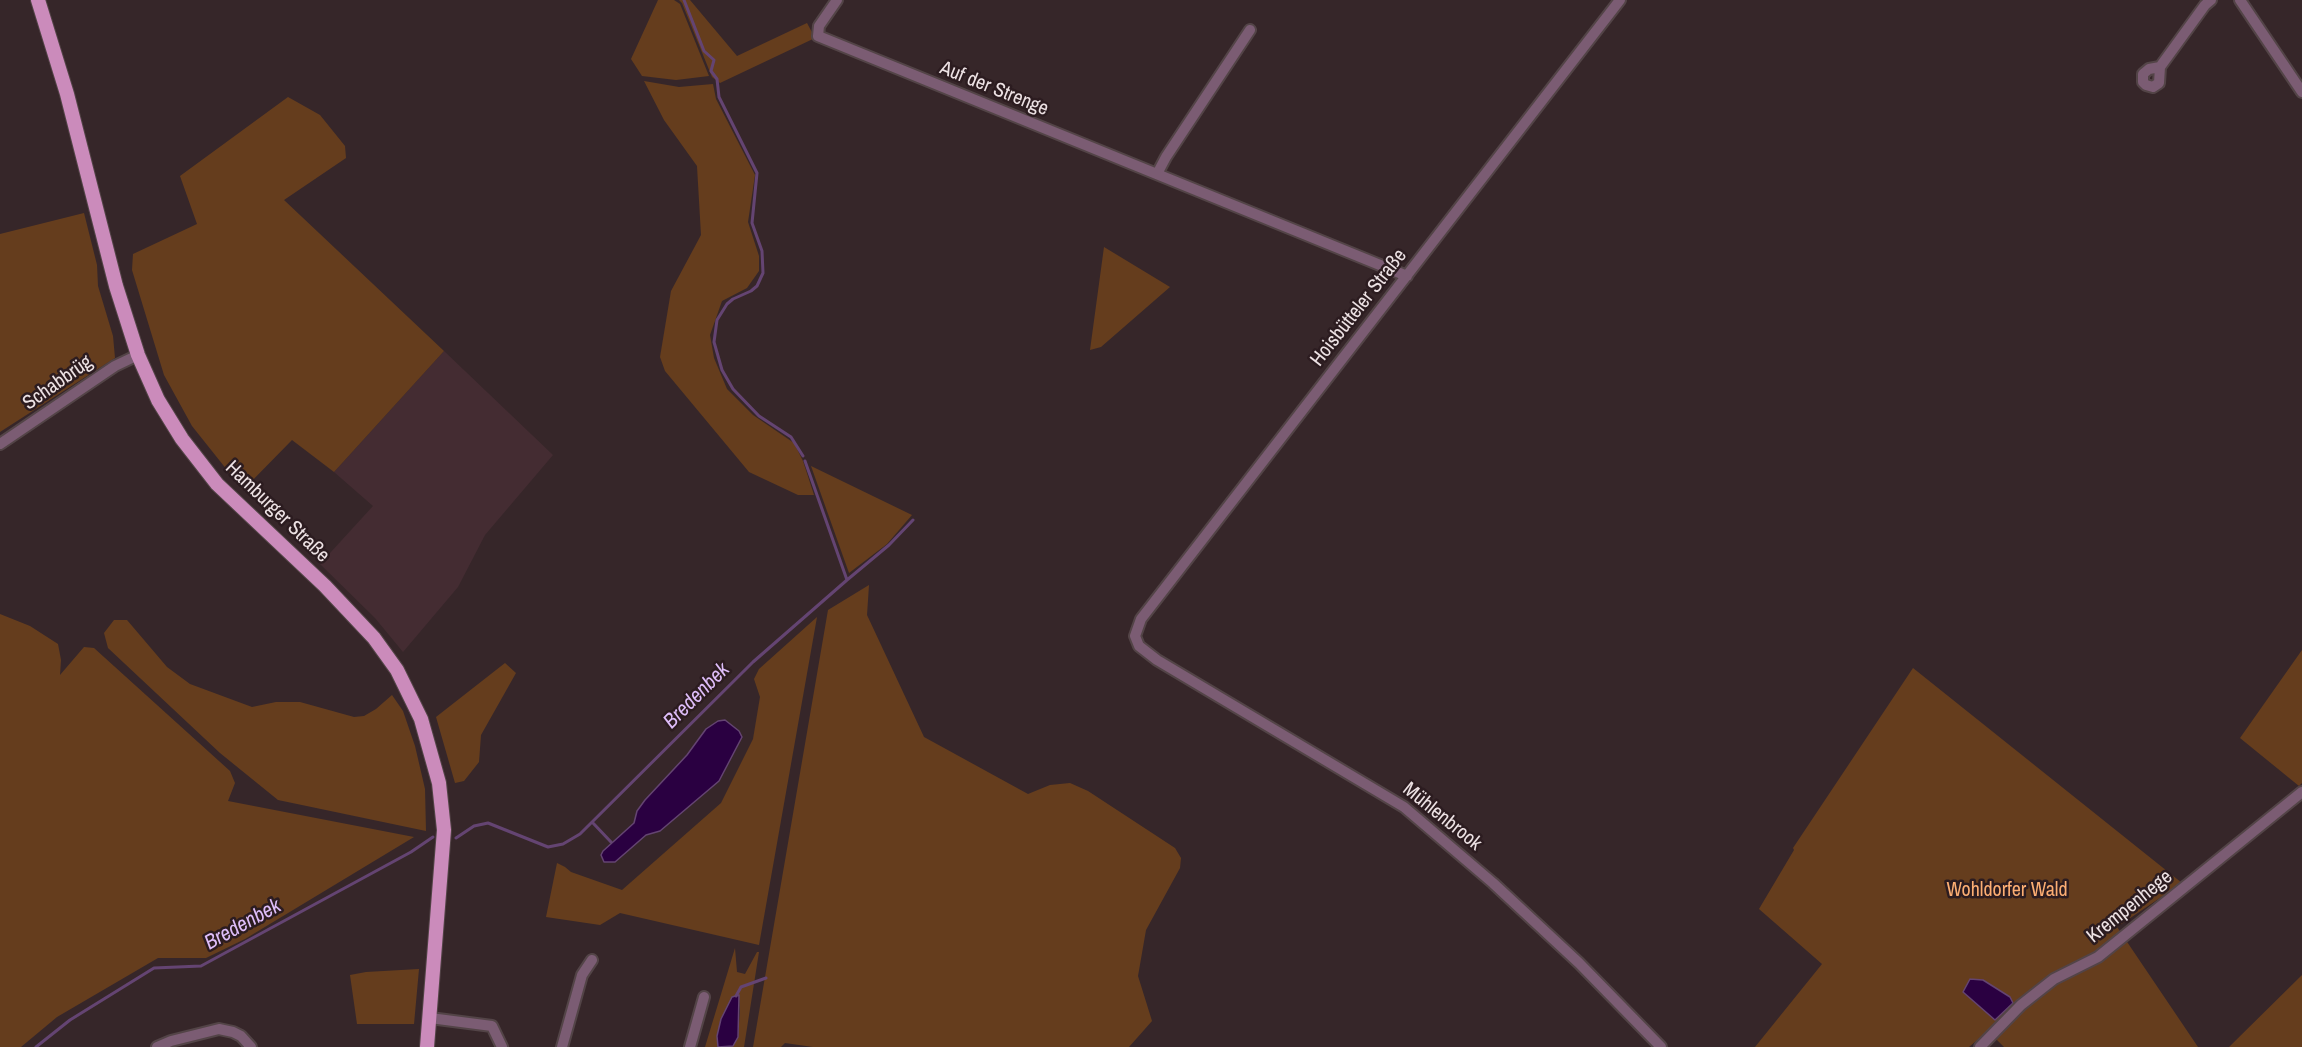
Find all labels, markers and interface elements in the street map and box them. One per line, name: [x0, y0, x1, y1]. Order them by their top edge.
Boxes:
street label: Auf der Strenge: [936, 56, 1052, 122]
street label: Hoisbütteler Straße: [1306, 245, 1412, 371]
street label: Schabbrüg: [19, 350, 97, 416]
street label: Hamburger Straße: [220, 456, 334, 568]
water label: Bredenbek: [659, 658, 735, 734]
street label: Mühlenbrook: [1398, 778, 1486, 856]
street label: Krempenhege: [2082, 865, 2178, 949]
park label: Wohldorfer Wald: [1946, 879, 2068, 903]
water label: Bredenbek: [200, 894, 286, 956]

